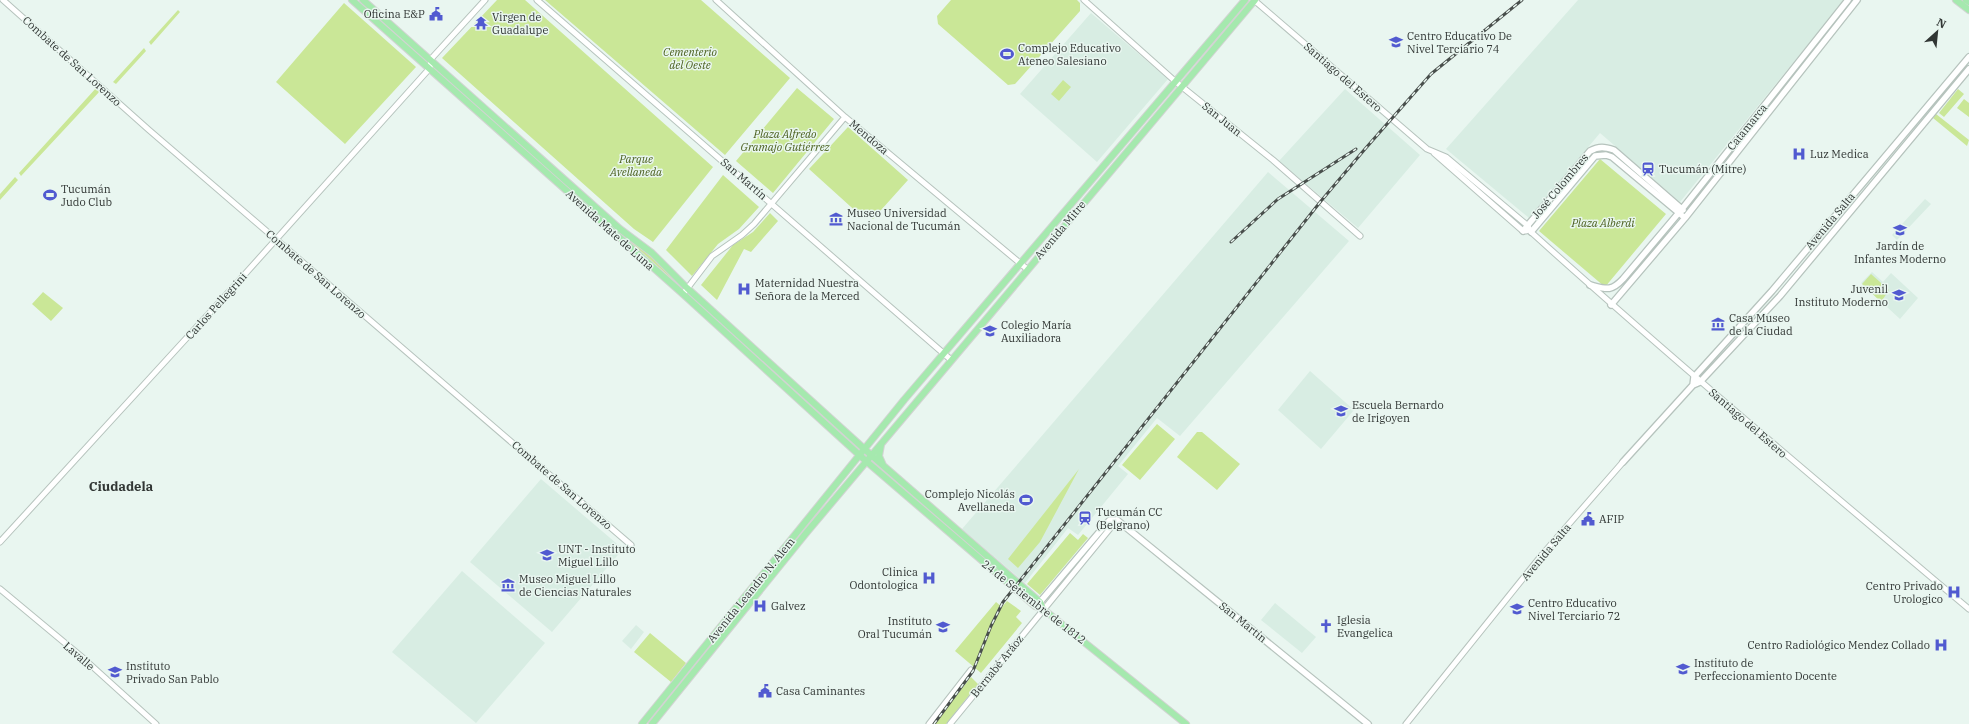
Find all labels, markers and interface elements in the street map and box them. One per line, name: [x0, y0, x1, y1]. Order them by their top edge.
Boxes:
public building icon: Oficina E&P: [428, 6, 444, 22]
place label: Oficina E&P: [364, 7, 425, 21]
place label: Virgen de Guadalupe: [492, 10, 548, 37]
north arrow: [1917, 12, 1957, 52]
street label: Combate de San Lorenzo: [20, 13, 124, 109]
temple icon: Virgen de Guadalupe: [473, 15, 489, 31]
text: N: [1934, 15, 1949, 31]
place label: Centro Educativo De Nivel Terciario 74: [1407, 29, 1512, 56]
school or university icon: Centro Educativo De Nivel Terciario 74: [1388, 34, 1404, 50]
street label: Santiago del Estero: [1301, 39, 1385, 115]
place label: Complejo Educativo Ateneo Salesiano: [1018, 41, 1121, 68]
park label: Cementerio del Oeste: [663, 45, 718, 72]
sports icon: Complejo Educativo Ateneo Salesiano: [999, 46, 1015, 62]
street label: San Juan: [1199, 99, 1245, 139]
street label: Catamarca: [1724, 101, 1770, 153]
street label: Mendoza: [847, 117, 891, 157]
park label: Plaza Alfredo Gramajo Gutiérrez: [740, 127, 831, 154]
hospital icon: Luz Medica: [1791, 146, 1807, 162]
place label: Luz Medica: [1810, 147, 1869, 161]
street label: José Colombres: [1529, 151, 1591, 221]
park label: Parque Avellaneda: [609, 152, 662, 179]
street label: San Martín: [718, 155, 770, 203]
station icon: Tucumán (Mitre): [1640, 161, 1656, 177]
place label: Tucumán (Mitre): [1659, 162, 1746, 176]
place label: Tucumán Judo Club: [61, 182, 112, 209]
sports icon: Tucumán Judo Club: [42, 187, 58, 203]
street label: Avenida Mate de Luna: [563, 187, 657, 273]
street label: Avenida Salta: [1802, 190, 1858, 252]
street label: Avenida Mitre: [1031, 198, 1089, 262]
place label: Museo Universidad Nacional de Tucumán: [847, 206, 961, 233]
museum icon: Museo Universidad Nacional de Tucumán: [828, 211, 844, 227]
park label: Plaza Alberdi: [1570, 216, 1635, 230]
school or university icon: Jardín de Infantes Moderno: [1892, 222, 1908, 238]
street label: Combate de San Lorenzo: [263, 227, 369, 321]
place label: Jardín de Infantes Moderno: [1854, 239, 1946, 266]
street label: Carlos Pellegrini: [182, 269, 250, 342]
place label: Maternidad Nuestra Señora de la Merced: [755, 276, 860, 303]
hospital icon: Maternidad Nuestra Señora de la Merced: [736, 281, 752, 297]
place label: Juvenil Instituto Moderno: [1795, 282, 1888, 309]
school or university icon: Juvenil Instituto Moderno: [1891, 287, 1907, 303]
place label: Casa Museo de la Ciudad: [1729, 311, 1793, 338]
museum icon: Casa Museo de la Ciudad: [1710, 316, 1726, 332]
place label: Colegio María Auxiliadora: [1001, 318, 1072, 345]
school or university icon: Colegio María Auxiliadora: [982, 323, 998, 339]
street label: Santiago del Estero: [1706, 385, 1790, 461]
place label: Escuela Bernardo de Irigoyen: [1352, 398, 1444, 425]
school or university icon: Escuela Bernardo de Irigoyen: [1333, 403, 1349, 419]
street label: Combate de San Lorenzo: [509, 438, 615, 532]
district label: Ciudadela: [89, 478, 154, 495]
place label: Complejo Nicolás Avellaneda: [925, 487, 1015, 514]
sports icon: Complejo Nicolás Avellaneda: [1018, 492, 1034, 508]
place label: Tucumán CC (Belgrano): [1096, 505, 1162, 532]
station icon: Tucumán CC (Belgrano): [1077, 510, 1093, 526]
public building icon: AFIP: [1580, 511, 1596, 527]
place label: AFIP: [1599, 512, 1624, 526]
street label: Avenida Salta: [1518, 521, 1574, 583]
street label: Avenida Leandro N. Alem: [704, 534, 798, 645]
place label: UNT - Instituto Miguel Lillo: [558, 542, 636, 569]
school or university icon: UNT - Instituto Miguel Lillo: [539, 547, 555, 563]
street label: 24 de Setiembre de 1812: [979, 557, 1089, 647]
place label: Clinica Odontologica: [850, 565, 918, 592]
hospital icon: Clinica Odontologica: [921, 570, 937, 586]
place label: Museo Miguel Lillo de Ciencias Naturales: [519, 572, 631, 599]
museum icon: Museo Miguel Lillo de Ciencias Naturales: [500, 577, 516, 593]
place label: Centro Privado Urologico: [1866, 579, 1943, 606]
hospital icon: Centro Privado Urologico: [1946, 584, 1962, 600]
place label: Centro Educativo Nivel Terciario 72: [1528, 596, 1620, 623]
hospital icon: Galvez: [752, 598, 768, 614]
place label: Galvez: [771, 599, 806, 613]
street label: San Martín: [1216, 599, 1270, 645]
school or university icon: Centro Educativo Nivel Terciario 72: [1509, 601, 1525, 617]
place label: Iglesia Evangelica: [1337, 613, 1393, 640]
place label: Instituto Oral Tucumán: [858, 614, 932, 641]
church icon: Iglesia Evangelica: [1318, 618, 1334, 634]
school or university icon: Instituto Oral Tucumán: [935, 619, 951, 635]
street label: Bernabé Aráoz: [968, 632, 1027, 700]
hospital icon: Centro Radiológico Mendez Collado: [1933, 637, 1949, 653]
place label: Centro Radiológico Mendez Collado: [1748, 638, 1930, 652]
street label: Lavalle: [61, 639, 97, 673]
place label: Instituto de Perfeccionamiento Docente: [1694, 656, 1837, 683]
place label: Instituto Privado San Pablo: [126, 659, 219, 686]
school or university icon: Instituto de Perfeccionamiento Docente: [1675, 661, 1691, 677]
school or university icon: Instituto Privado San Pablo: [107, 664, 123, 680]
public building icon: Casa Caminantes: [757, 683, 773, 699]
place label: Casa Caminantes: [776, 684, 865, 698]

